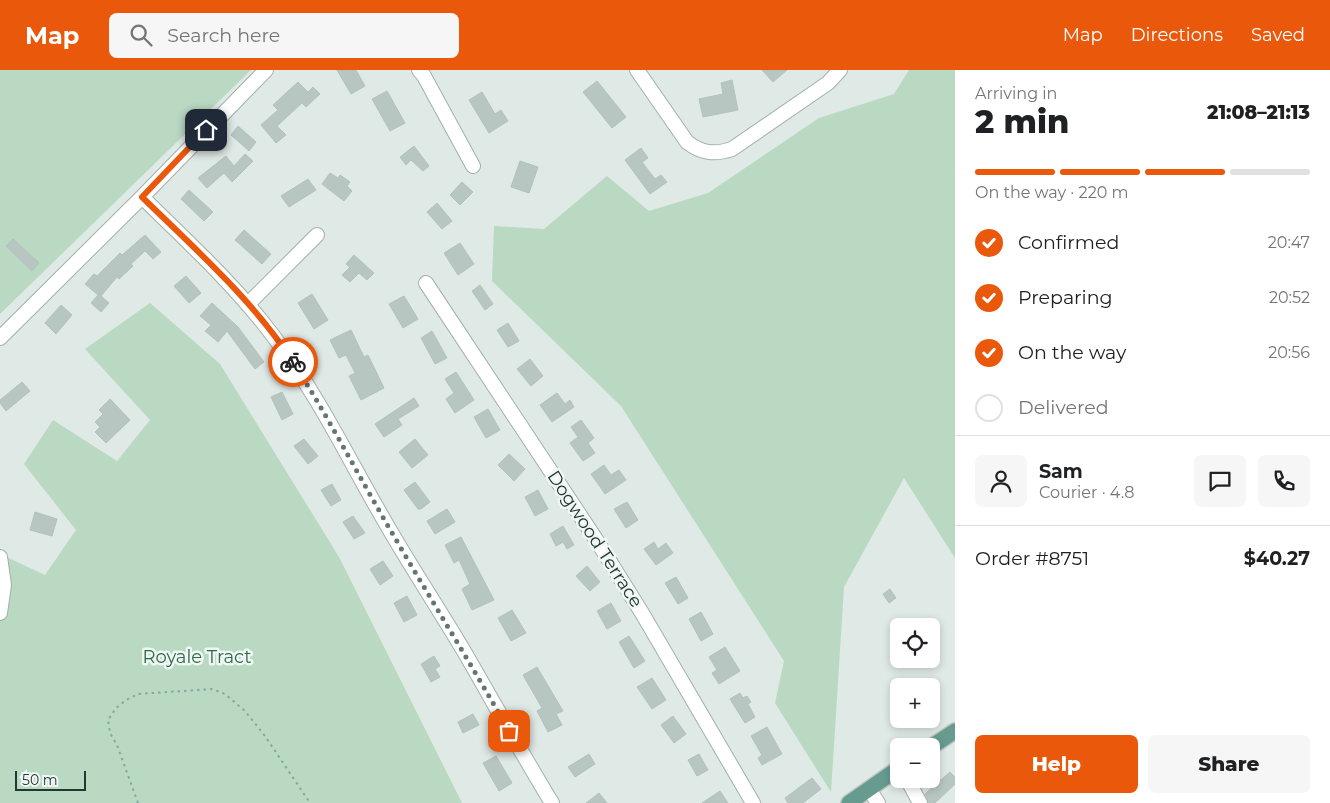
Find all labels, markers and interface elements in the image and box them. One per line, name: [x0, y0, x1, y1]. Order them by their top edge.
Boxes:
search box: [109, 13, 459, 58]
text: Map: [25, 21, 79, 50]
icon: search: [127, 21, 155, 49]
text: Search here: [167, 24, 280, 47]
text: Map: [1063, 24, 1103, 46]
text: Directions: [1131, 24, 1223, 46]
text: Saved: [1251, 24, 1305, 46]
text: Arriving in: [975, 84, 1057, 103]
text: 21:08–21:13: [1207, 101, 1310, 124]
text: 2 min: [975, 102, 1069, 141]
pin: [185, 109, 227, 151]
icon: home: [192, 116, 220, 144]
text: On the way · 220 m: [975, 183, 1128, 202]
icon: check: [975, 229, 1003, 257]
text: Confirmed: [1018, 231, 1119, 254]
text: 20:47: [1268, 233, 1310, 252]
icon: check: [975, 284, 1003, 312]
text: Preparing: [1018, 286, 1113, 309]
text: 20:52: [1269, 288, 1310, 307]
courier: [268, 337, 318, 387]
icon: check: [975, 339, 1003, 367]
text: On the way: [1018, 341, 1126, 364]
text: 20:56: [1268, 343, 1310, 362]
icon: bike: [279, 348, 307, 376]
text: Delivered: [1018, 396, 1109, 419]
button: person: [975, 455, 1027, 507]
button: chat: [1194, 455, 1246, 507]
button: phone: [1258, 455, 1310, 507]
text: Sam: [1039, 460, 1083, 483]
street label: Dogwood Terrace: [543, 466, 648, 612]
text: Courier · 4.8: [1039, 483, 1135, 502]
text: Order #8751: [975, 547, 1089, 570]
text: $40.27: [1244, 547, 1310, 570]
map controls: [890, 618, 940, 788]
button: locate: [890, 618, 940, 668]
park label: Royale Tract: [142, 646, 252, 668]
button: +: [890, 678, 940, 728]
pin: [488, 710, 530, 752]
icon: bag: [495, 717, 523, 745]
button: Help: [975, 735, 1138, 793]
button: Share: [1148, 735, 1310, 793]
button: −: [890, 738, 940, 788]
scale bar: [15, 768, 86, 791]
text: 50 m: [22, 771, 58, 789]

